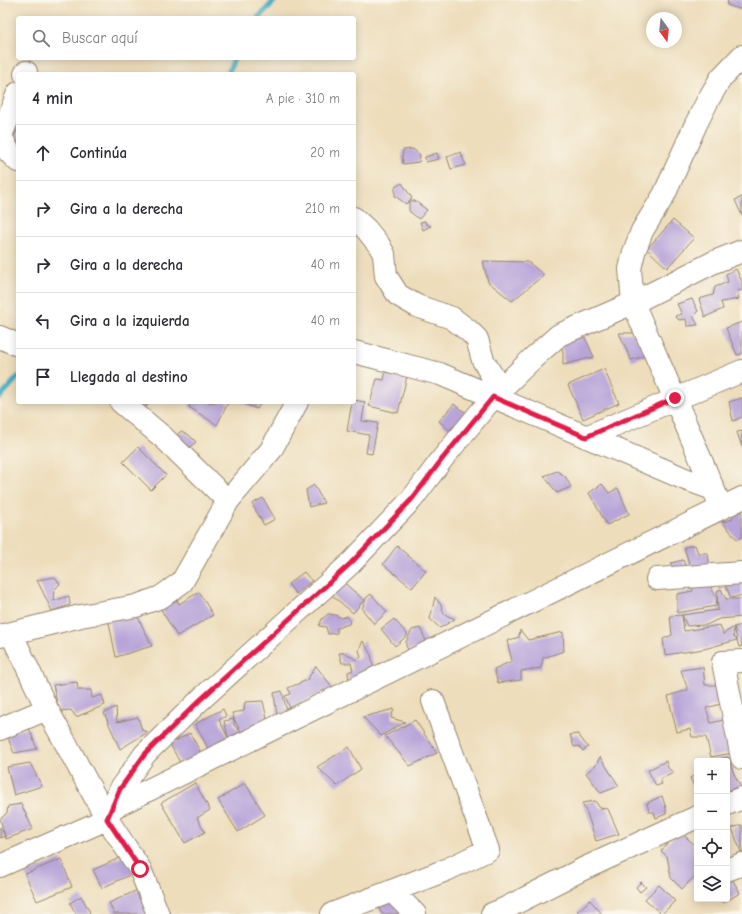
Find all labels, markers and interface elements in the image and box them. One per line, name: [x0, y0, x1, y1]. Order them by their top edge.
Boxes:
north arrow: [646, 12, 682, 48]
search box: [16, 16, 356, 60]
icon: search: [30, 27, 52, 49]
text: Buscar aquí: [62, 29, 138, 47]
text: 4 min: [32, 89, 73, 108]
text: A pie · 310 m: [266, 91, 340, 106]
icon: ahead: [32, 142, 54, 164]
text: Continúa: [70, 144, 127, 162]
text: 20 m: [310, 145, 340, 160]
icon: right: [32, 198, 54, 220]
text: Gira a la derecha: [70, 200, 183, 218]
text: 210 m: [305, 201, 340, 216]
icon: right: [32, 254, 54, 276]
text: Gira a la derecha: [70, 256, 183, 274]
text: 40 m: [311, 257, 340, 272]
icon: left: [32, 310, 54, 332]
text: Gira a la izquierda: [70, 312, 190, 330]
text: 40 m: [311, 313, 340, 328]
icon: arrive: [32, 366, 54, 388]
text: Llegada al destino: [70, 368, 188, 386]
route end: [666, 389, 684, 407]
map controls: [694, 758, 730, 902]
button: +: [694, 758, 730, 794]
button: −: [694, 794, 730, 830]
button: locate: [694, 830, 730, 866]
route start: [131, 860, 149, 878]
button: layers: [694, 866, 730, 902]

